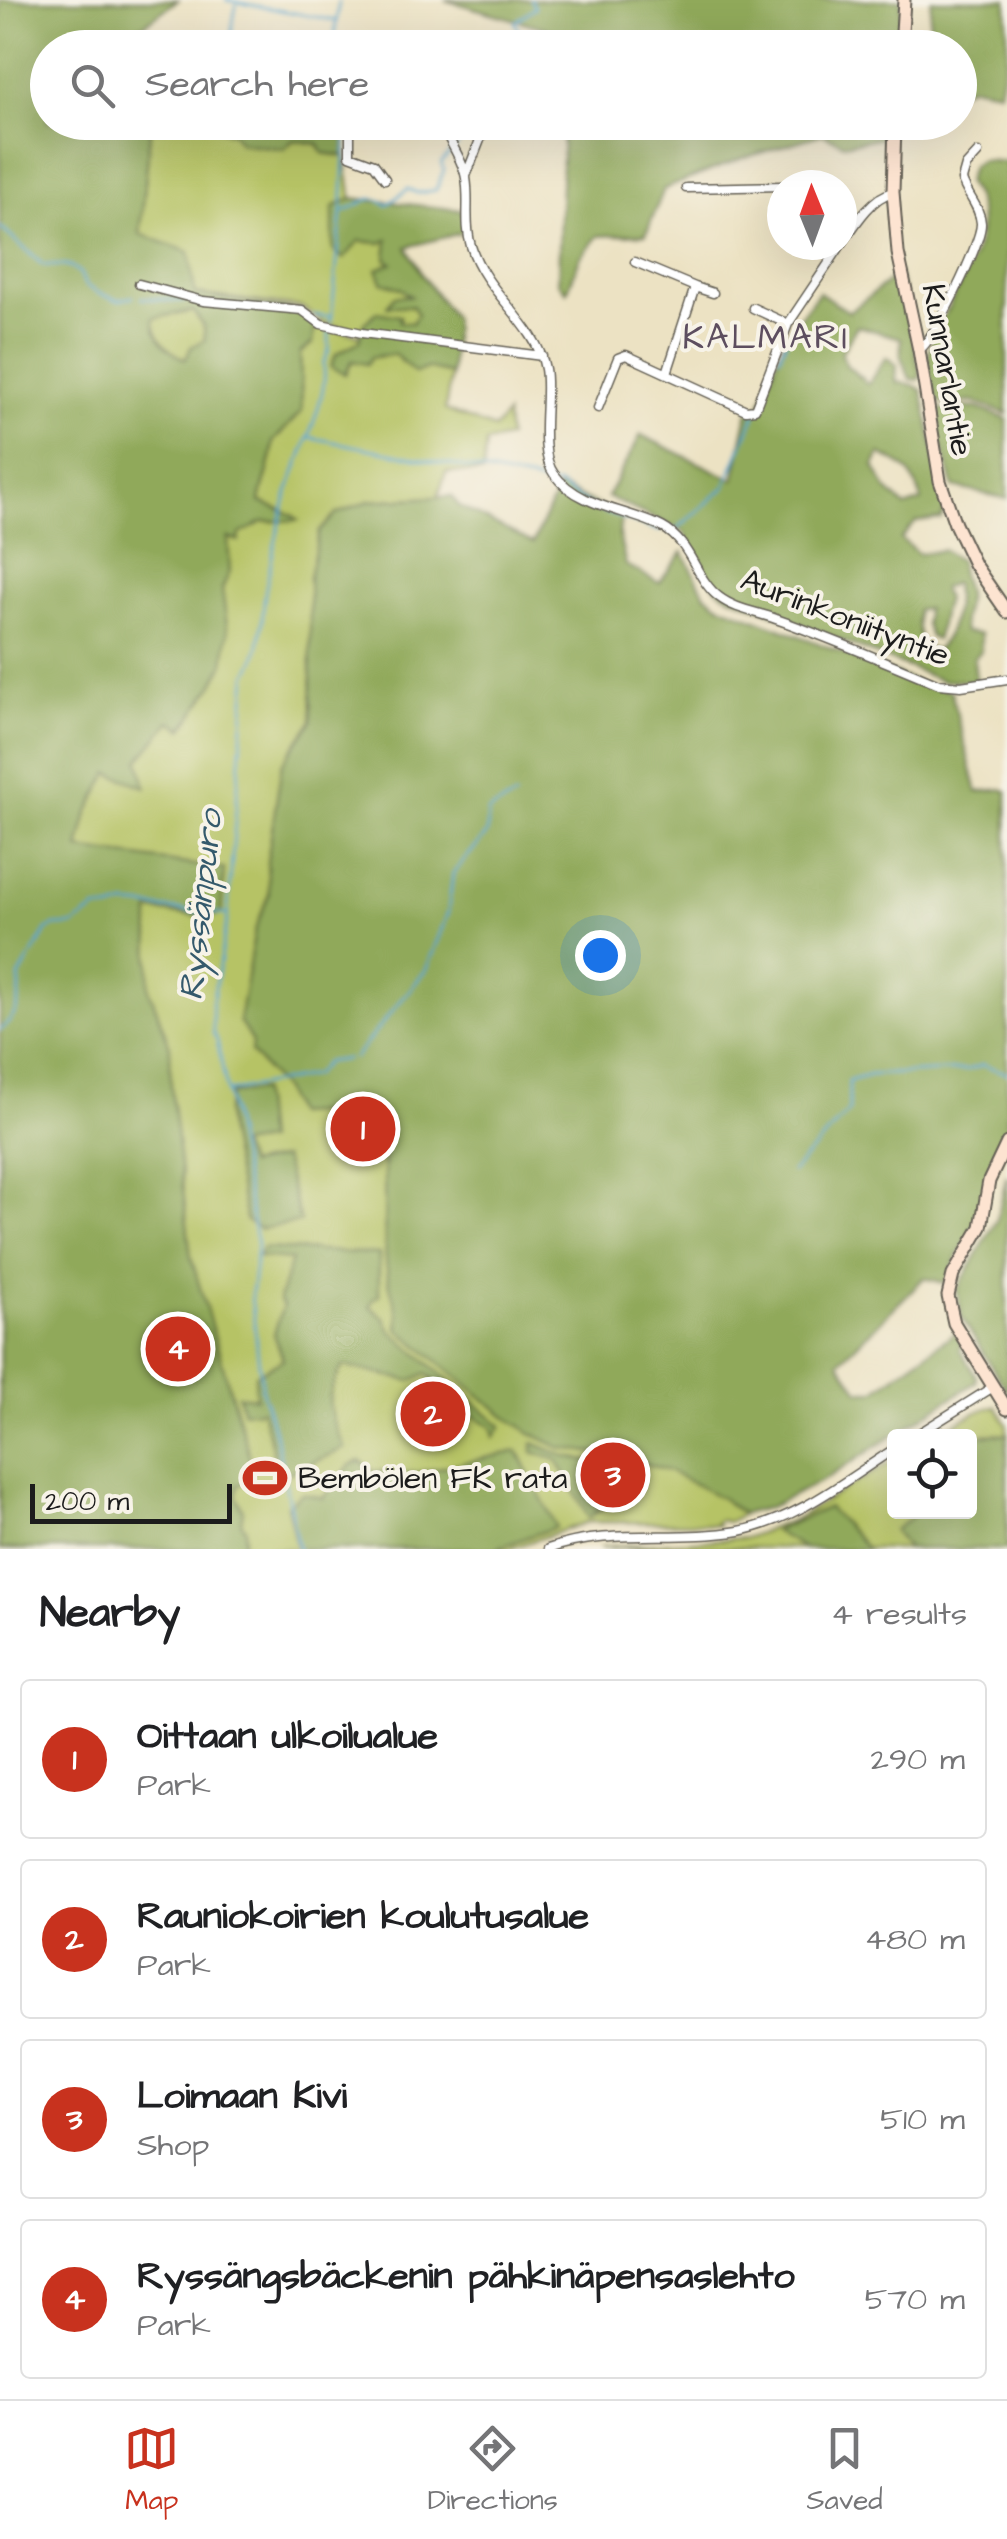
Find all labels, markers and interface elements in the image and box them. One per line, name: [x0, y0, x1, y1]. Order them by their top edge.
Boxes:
search box: [30, 30, 977, 140]
icon: search: [65, 58, 120, 113]
text: Search here: [145, 59, 369, 111]
north arrow: [767, 170, 857, 260]
street label: Kunnarlantie: [910, 280, 984, 460]
district label: KALMARI: [683, 313, 849, 362]
street label: Aurinkoniityntie: [734, 558, 956, 678]
water label: Ryssänpuro: [167, 805, 237, 1003]
your location: [575, 930, 626, 981]
pin: 1: [330, 1092, 396, 1166]
pin: 4: [146, 1312, 210, 1386]
pin: 2: [400, 1376, 466, 1452]
map controls: [887, 1429, 977, 1519]
button: locate: [887, 1429, 977, 1519]
pin: 3: [580, 1438, 646, 1512]
sports icon: Bembölen FK rata: [241, 1454, 289, 1502]
place label: Bembölen FK rata: [298, 1456, 568, 1501]
scale bar: [30, 1479, 232, 1524]
text: 200 m: [45, 1482, 129, 1521]
text: Nearby: [40, 1585, 180, 1643]
text: 4 results: [831, 1592, 967, 1637]
text: Oittaan ulkoilualue: [137, 1711, 438, 1763]
text: 1: [72, 1737, 77, 1782]
text: 290 m: [871, 1737, 965, 1782]
text: Park: [137, 1763, 211, 1808]
text: Rauniokoirien koulutusalue: [137, 1891, 589, 1943]
text: 2: [65, 1917, 84, 1962]
text: 480 m: [865, 1917, 965, 1962]
text: Park: [137, 1943, 211, 1988]
text: Loimaan Kivi: [137, 2071, 347, 2123]
text: 3: [66, 2097, 83, 2142]
text: 510 m: [880, 2097, 965, 2142]
text: Shop: [137, 2123, 209, 2168]
text: Ryssängsbäckenin pähkinäpensaslehto: [137, 2251, 795, 2303]
text: 4: [64, 2277, 85, 2322]
text: 570 m: [865, 2277, 965, 2322]
text: Park: [137, 2303, 211, 2348]
tab: Map: [124, 2421, 179, 2520]
tab: Directions: [428, 2421, 558, 2520]
tab: Saved: [806, 2421, 883, 2520]

